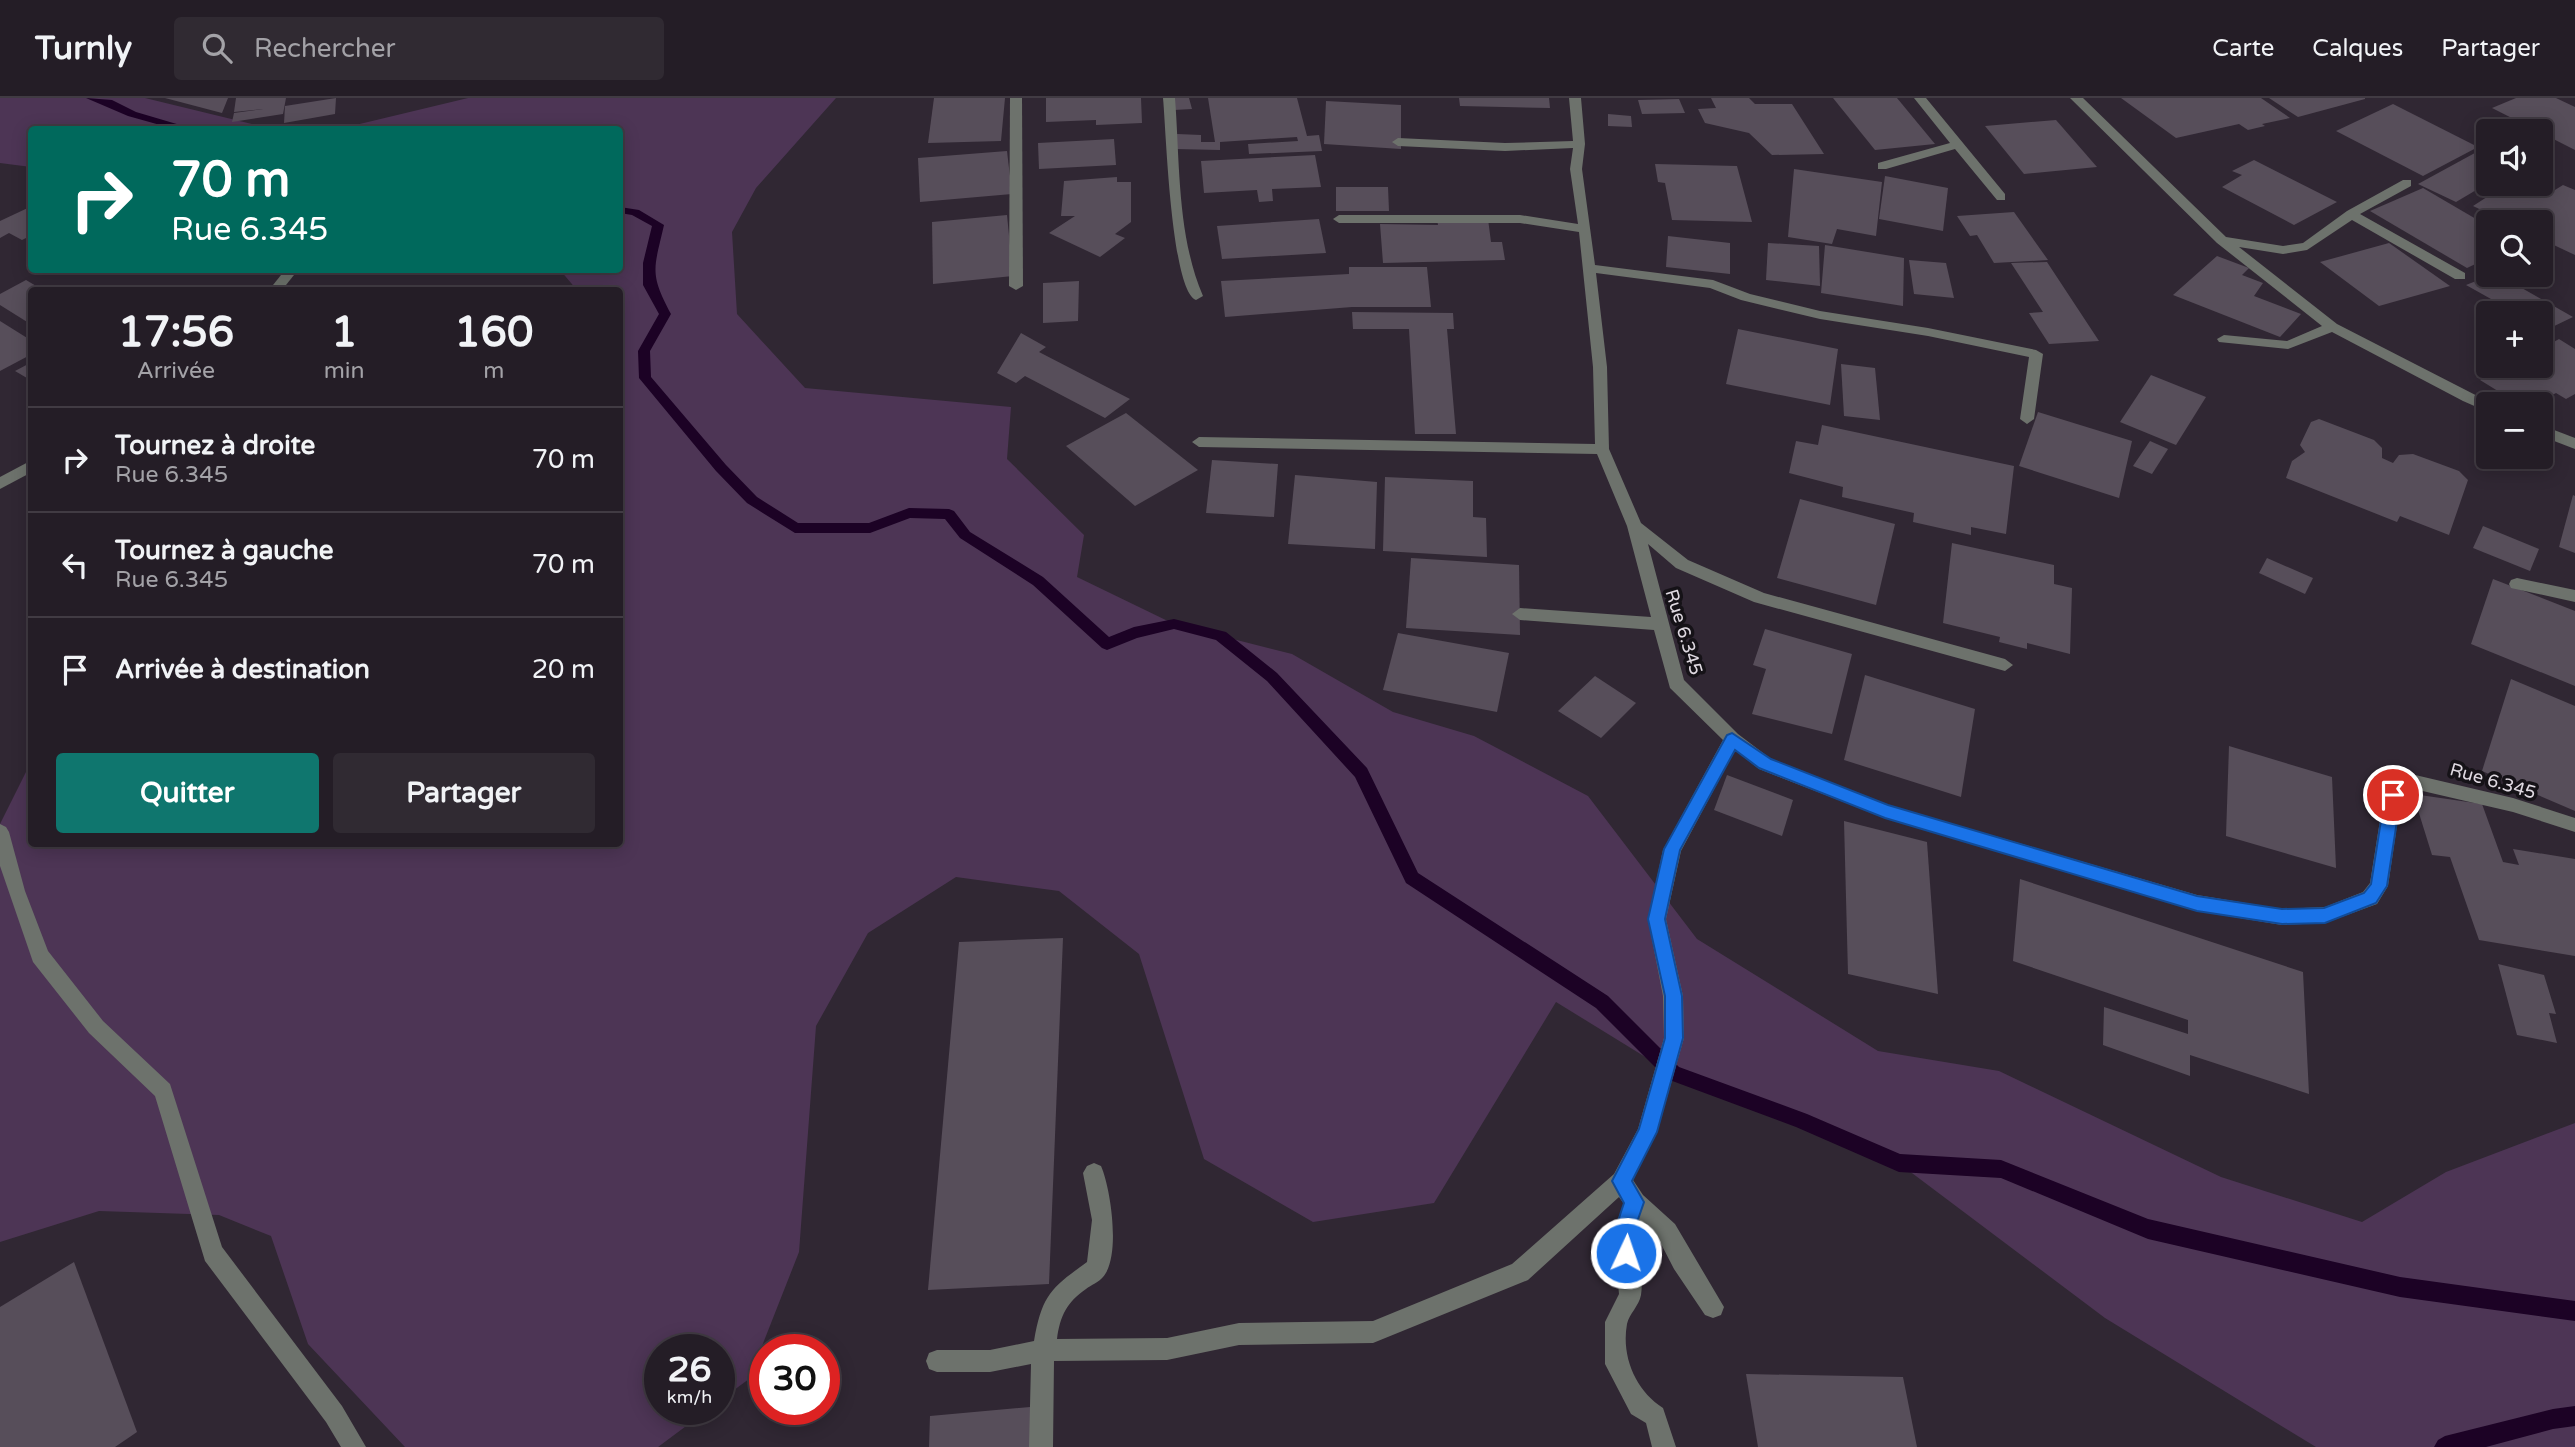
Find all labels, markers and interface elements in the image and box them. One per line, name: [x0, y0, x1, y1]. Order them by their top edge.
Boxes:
search box: [174, 17, 664, 80]
text: Turnly: [35, 29, 132, 68]
icon: search: [198, 29, 236, 67]
text: Rechercher: [254, 33, 395, 64]
text: Carte: [2212, 34, 2274, 63]
text: Calques: [2312, 34, 2403, 63]
text: Partager: [2441, 34, 2540, 63]
map controls: [2476, 119, 2553, 469]
button: sound: [2476, 119, 2553, 196]
text: 70 m: [171, 151, 290, 210]
icon: right: [56, 154, 147, 245]
button: search: [2476, 210, 2553, 287]
text: Rue 6.345: [171, 211, 328, 249]
button: +: [2476, 301, 2553, 378]
text: 17:56: [118, 307, 234, 358]
text: 1: [331, 307, 357, 358]
text: 160: [454, 307, 533, 358]
text: Arrivée: [137, 357, 215, 385]
text: min: [324, 357, 365, 385]
text: m: [483, 357, 504, 385]
button: −: [2476, 392, 2553, 469]
text: Tournez à droite: [115, 430, 315, 461]
icon: right: [56, 441, 94, 479]
text: 70 m: [532, 444, 595, 475]
text: Rue 6.345: [115, 461, 228, 489]
text: Tournez à gauche: [115, 535, 334, 566]
icon: left: [56, 546, 94, 584]
text: 70 m: [532, 549, 595, 580]
text: Rue 6.345: [115, 566, 228, 594]
street label: Rue 6.345: [1661, 586, 1707, 678]
icon: arrive: [56, 651, 94, 689]
text: Arrivée à destination: [115, 654, 370, 685]
text: 20 m: [532, 654, 595, 685]
button: Quitter: [56, 753, 319, 833]
button: Partager: [333, 753, 595, 833]
street label: Rue 6.345: [2447, 758, 2539, 804]
pin: [2363, 765, 2423, 825]
icon: arrive: [2374, 776, 2412, 814]
position arrow: [1589, 1216, 1663, 1290]
speed limit sign: 30: [749, 1334, 840, 1425]
text: 26: [668, 1349, 711, 1391]
text: km/h: [667, 1386, 712, 1408]

